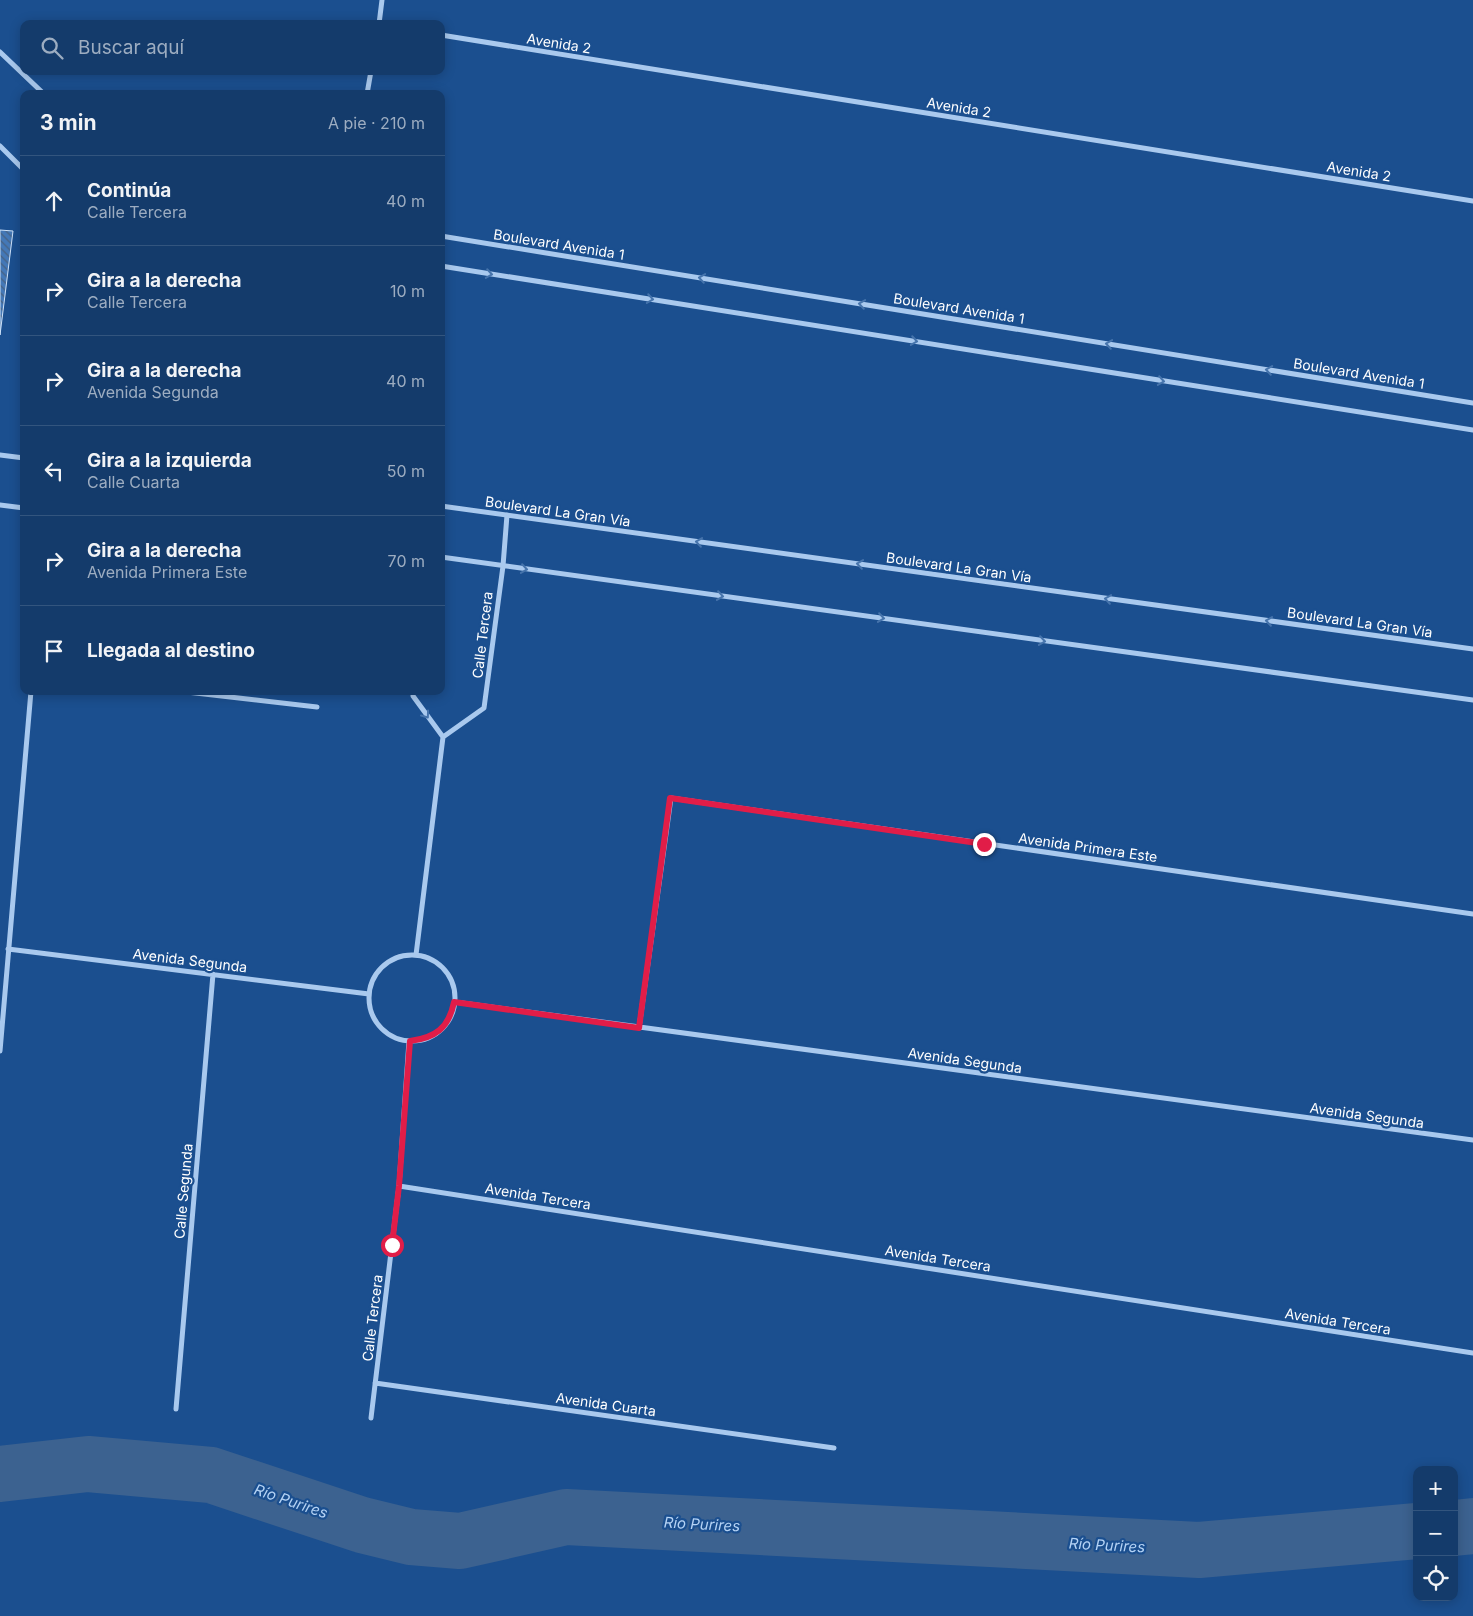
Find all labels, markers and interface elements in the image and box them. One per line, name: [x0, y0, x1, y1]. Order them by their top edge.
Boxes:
search box: [20, 20, 445, 75]
street label: Avenida 2: [526, 30, 592, 56]
icon: search: [38, 34, 66, 62]
text: Buscar aquí: [78, 36, 184, 59]
street label: Avenida 2: [926, 94, 992, 120]
text: 3 min: [40, 110, 96, 135]
text: A pie · 210 m: [328, 113, 425, 133]
street label: Avenida 2: [1326, 158, 1392, 184]
text: Continúa: [87, 179, 171, 202]
icon: ahead: [40, 187, 68, 215]
text: 40 m: [386, 191, 425, 211]
text: Calle Tercera: [87, 202, 187, 222]
street label: Boulevard Avenida 1: [492, 225, 626, 263]
one-way arrow: [485, 268, 494, 278]
text: Gira a la derecha: [87, 269, 242, 292]
one-way arrow: [697, 274, 706, 284]
icon: right: [40, 277, 68, 305]
text: 10 m: [390, 281, 425, 301]
street label: Boulevard Avenida 1: [892, 289, 1026, 327]
text: Calle Tercera: [87, 292, 187, 312]
one-way arrow: [646, 294, 654, 304]
one-way arrow: [858, 300, 867, 310]
one-way arrow: [910, 336, 918, 346]
one-way arrow: [1105, 339, 1113, 350]
street label: Boulevard Avenida 1: [1292, 354, 1426, 392]
text: Gira a la derecha: [87, 359, 242, 382]
one-way arrow: [1265, 365, 1273, 376]
icon: right: [40, 367, 68, 395]
text: 40 m: [386, 371, 425, 391]
one-way arrow: [1157, 375, 1165, 385]
text: Avenida Segunda: [87, 382, 219, 402]
text: Gira a la izquierda: [87, 449, 252, 472]
icon: left: [40, 457, 68, 485]
text: 50 m: [387, 461, 425, 481]
text: Calle Cuarta: [87, 472, 180, 492]
street label: Boulevard La Gran Vía: [484, 492, 632, 530]
one-way arrow: [695, 537, 703, 548]
text: Gira a la derecha: [87, 539, 242, 562]
icon: right: [40, 547, 68, 575]
street label: Boulevard La Gran Vía: [885, 548, 1033, 586]
text: 70 m: [388, 551, 425, 571]
one-way arrow: [856, 559, 864, 570]
text: Avenida Primera Este: [87, 562, 247, 582]
one-way arrow: [521, 563, 529, 574]
one-way arrow: [716, 590, 724, 601]
street label: Calle Tercera: [468, 591, 496, 679]
one-way arrow: [1103, 594, 1112, 604]
street label: Boulevard La Gran Vía: [1286, 603, 1434, 641]
one-way arrow: [876, 613, 885, 623]
one-way arrow: [1264, 616, 1272, 627]
one-way arrow: [1037, 635, 1046, 645]
icon: arrive: [40, 637, 68, 665]
text: Llegada al destino: [87, 639, 255, 662]
one-way arrow: [420, 709, 429, 719]
street label: Avenida Primera Este: [1017, 829, 1159, 865]
route end: [973, 833, 996, 856]
street label: Avenida Segunda: [132, 945, 248, 975]
street label: Avenida Segunda: [907, 1044, 1023, 1076]
street label: Avenida Segunda: [1309, 1099, 1425, 1131]
street label: Calle Segunda: [170, 1143, 196, 1239]
street label: Avenida Tercera: [484, 1179, 592, 1213]
route start: [381, 1234, 404, 1257]
street label: Avenida Tercera: [884, 1241, 992, 1275]
street label: Calle Tercera: [358, 1274, 386, 1362]
street label: Avenida Tercera: [1284, 1304, 1392, 1338]
street label: Avenida Cuarta: [555, 1389, 657, 1419]
map controls: [1413, 1466, 1458, 1601]
button: +: [1413, 1466, 1458, 1511]
water label: Río Purires: [252, 1480, 330, 1522]
button: −: [1413, 1511, 1458, 1556]
water label: Río Purires: [663, 1513, 741, 1535]
water label: Río Purires: [1068, 1534, 1146, 1556]
button: locate: [1413, 1556, 1458, 1601]

